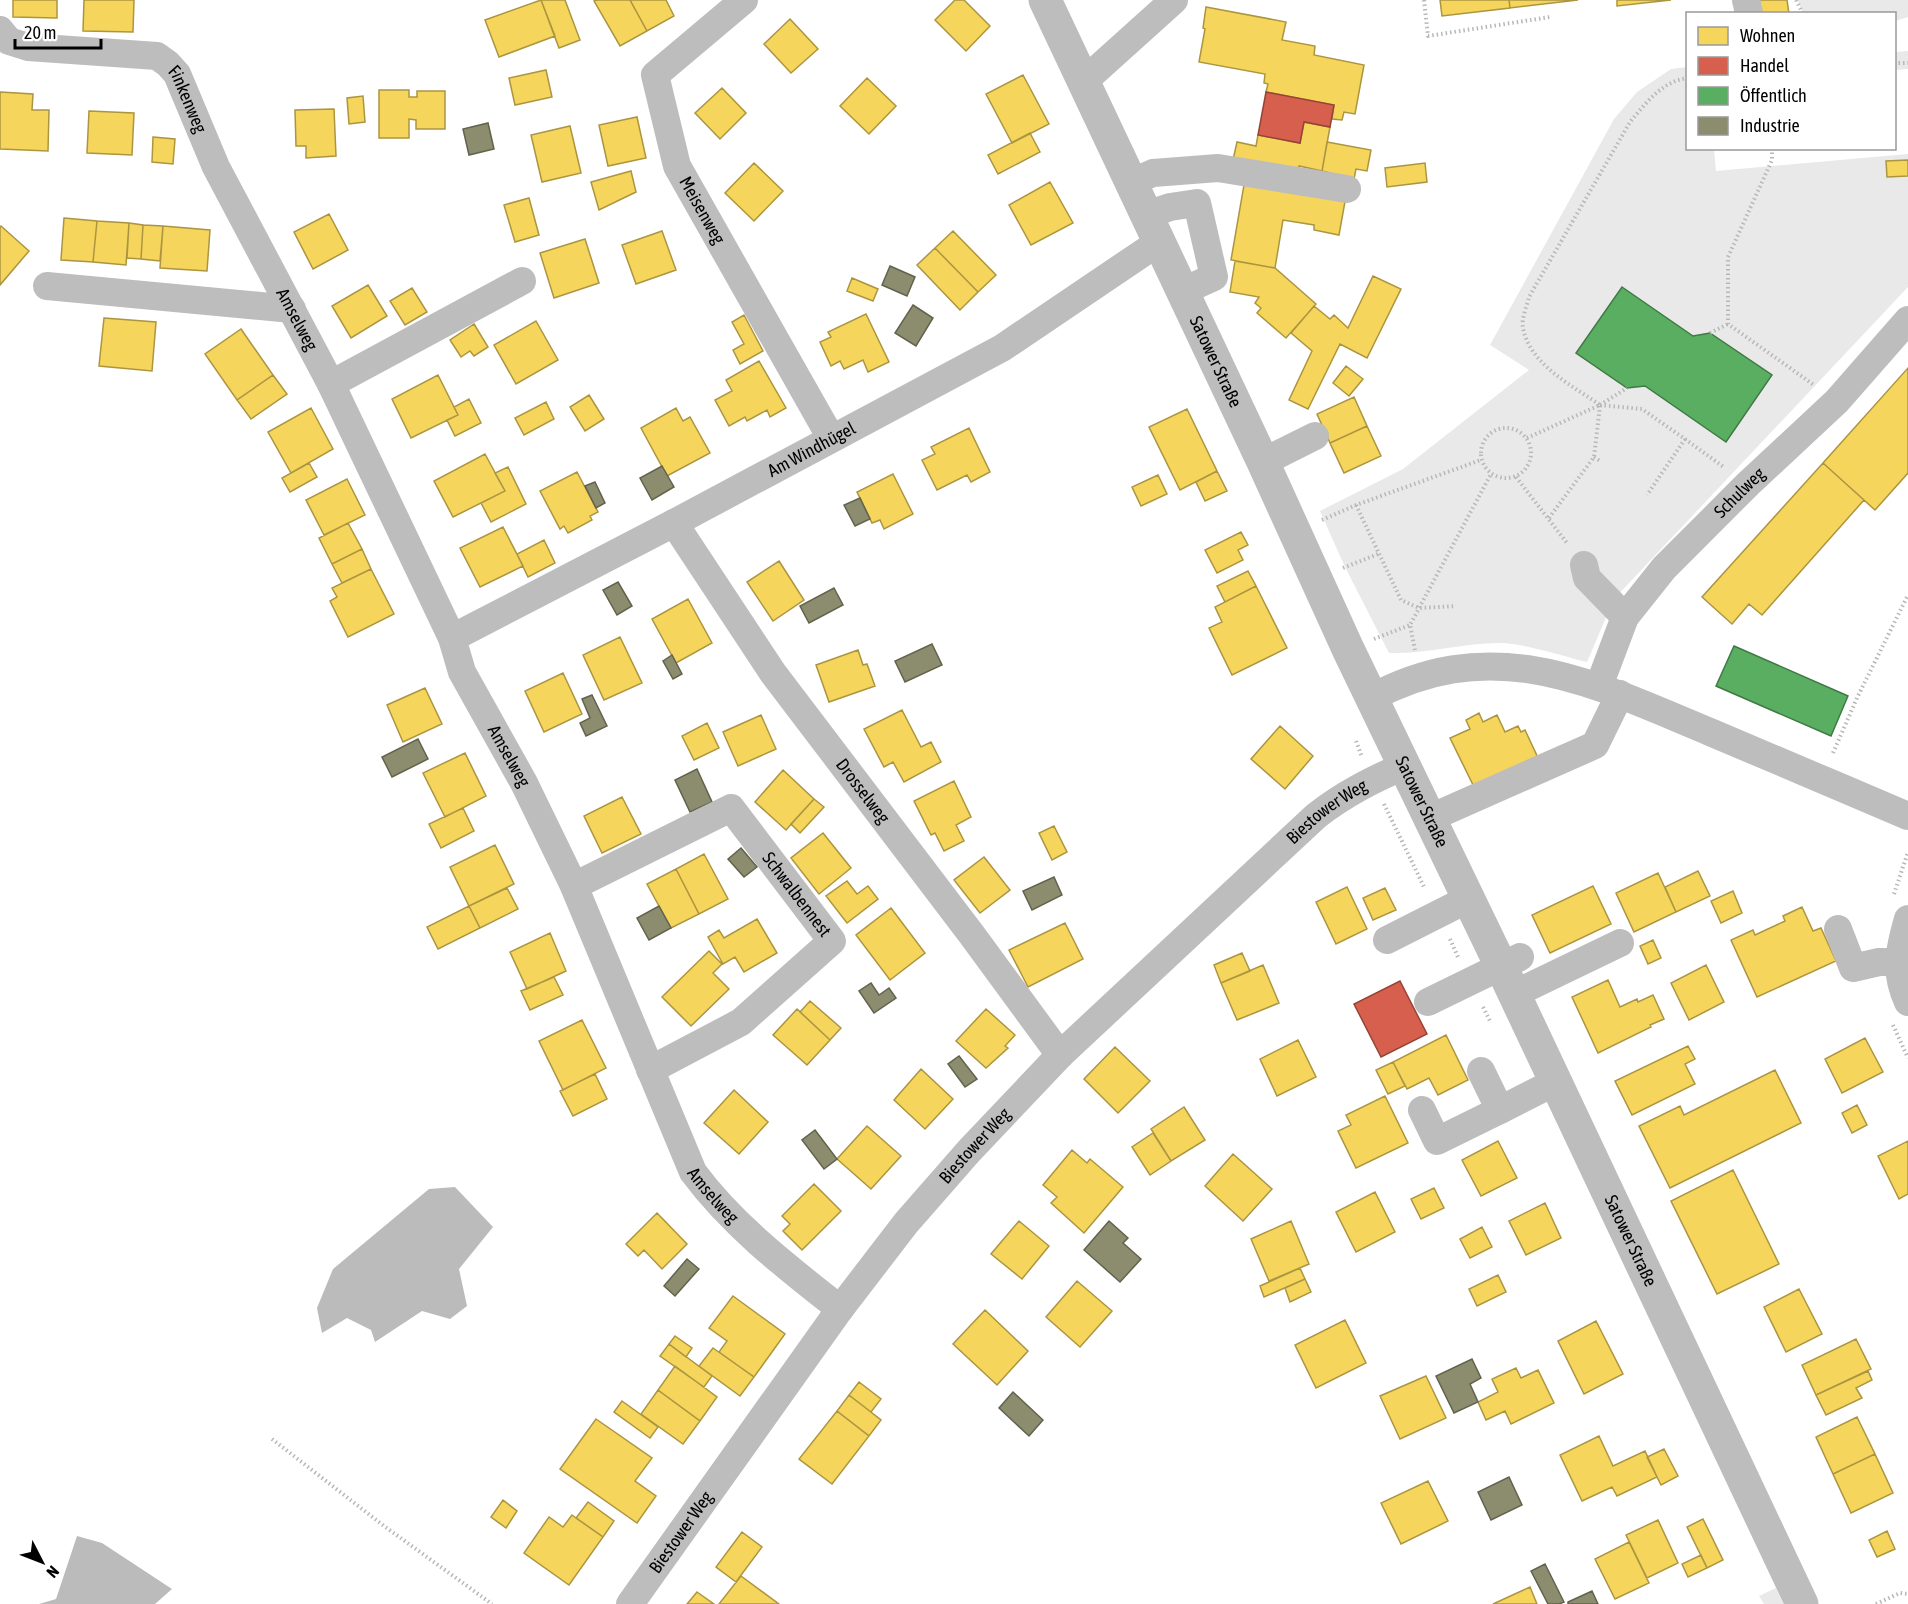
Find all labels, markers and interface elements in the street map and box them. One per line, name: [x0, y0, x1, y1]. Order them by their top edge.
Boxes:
scale bar: [15, 12, 100, 50]
legend: [1686, 12, 1896, 150]
text: 20 m: [24, 22, 56, 43]
text: Wohnen: [1740, 25, 1795, 46]
text: Handel: [1740, 55, 1789, 76]
street label: Finkenweg: [164, 61, 212, 136]
text: Öffentlich: [1740, 85, 1807, 106]
text: Industrie: [1740, 115, 1800, 136]
street label: Meisenweg: [675, 173, 730, 248]
street label: Amselweg: [272, 285, 322, 354]
street label: Satower Straße: [1186, 313, 1247, 411]
street label: Am Windhügel: [764, 417, 859, 481]
street label: Schulweg: [1709, 463, 1769, 522]
street label: Amselweg: [484, 721, 535, 791]
street label: Satower Straße: [1391, 753, 1453, 851]
street label: Drosselweg: [832, 754, 895, 828]
street label: Biestower Weg: [1282, 774, 1371, 848]
street label: Schwalbennest: [758, 848, 836, 941]
street label: Biestower Weg: [934, 1103, 1015, 1188]
street label: Amselweg: [683, 1163, 743, 1228]
street label: Satower Straße: [1601, 1191, 1662, 1290]
street label: Biestower Weg: [644, 1487, 717, 1577]
north arrow: [12, 1532, 72, 1592]
text: N: [43, 1563, 63, 1582]

